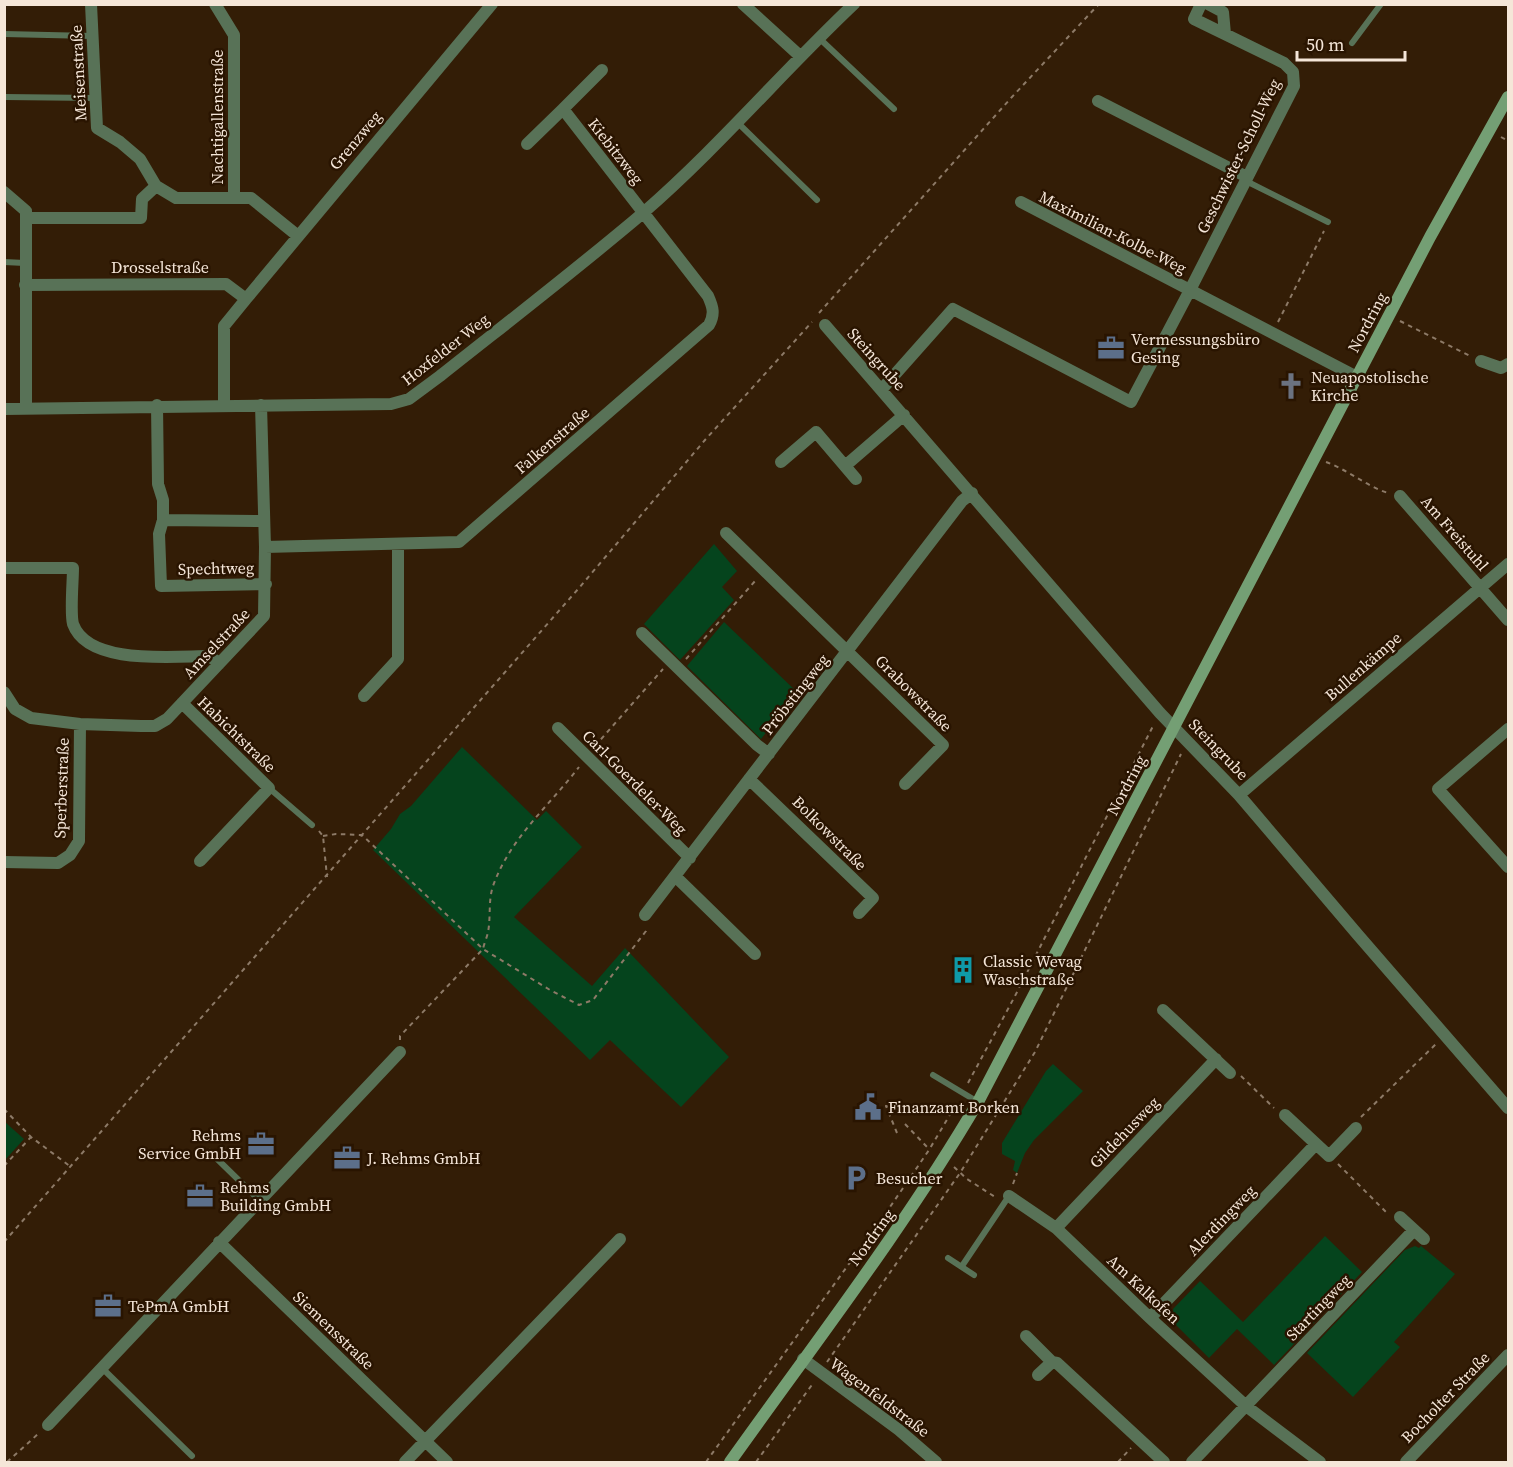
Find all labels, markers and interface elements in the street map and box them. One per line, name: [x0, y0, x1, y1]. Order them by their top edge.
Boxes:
street label: Meisenstraße: [64, 24, 92, 122]
scale bar: [1297, 24, 1405, 62]
text: 50 m: [1306, 32, 1344, 57]
street label: Nachtigallenstraße: [206, 50, 228, 184]
street label: Geschwister-Scholl-Weg: [1191, 75, 1285, 237]
street label: Grenzweg: [324, 106, 386, 174]
street label: Kiebitzweg: [583, 113, 649, 189]
street label: Maximilian-Kolbe-Weg: [1035, 185, 1191, 279]
street label: Drosselstraße: [111, 256, 209, 278]
street label: Nordring: [1342, 288, 1392, 356]
street label: Hoxfelder Weg: [397, 308, 493, 390]
street label: Steingrube: [843, 323, 911, 395]
place label: Vermessungsbüro Gesing: [1131, 328, 1260, 368]
office icon: Vermessungsbüro Gesing: [1096, 333, 1126, 363]
place label: Neuapostolische Kirche: [1311, 366, 1429, 406]
church icon: Neuapostolische Kirche: [1276, 371, 1306, 401]
street label: Falkenstraße: [510, 401, 594, 479]
street label: Am Freistuhl: [1416, 491, 1494, 576]
street label: Spechtweg: [178, 556, 254, 580]
street label: Amselstraße: [178, 603, 254, 683]
street label: Bullenkämpe: [1320, 627, 1406, 705]
street label: Pröbstingweg: [756, 649, 834, 739]
street label: Grabowstraße: [871, 650, 957, 736]
street label: Habichtstraße: [193, 691, 281, 777]
street label: Steingrube: [1184, 713, 1254, 785]
street label: Carl-Goerdeler-Weg: [578, 725, 692, 839]
street label: Sperberstraße: [48, 737, 74, 839]
street label: Nordring: [1101, 751, 1151, 819]
street label: Bolkowstraße: [788, 791, 872, 875]
place label: Classic Wevag Waschstraße: [983, 950, 1082, 990]
building icon: Classic Wevag Waschstraße: [948, 955, 978, 985]
street label: Gildehusweg: [1084, 1091, 1164, 1173]
public building icon: Finanzamt Borken: [853, 1092, 883, 1122]
place label: Finanzamt Borken: [888, 1096, 1020, 1118]
place label: Rehms Service GmbH: [138, 1124, 241, 1164]
office icon: Rehms Service GmbH: [246, 1129, 276, 1159]
office icon: J. Rehms GmbH: [332, 1143, 362, 1173]
place label: J. Rehms GmbH: [366, 1147, 481, 1169]
parking icon: Besucher: [841, 1163, 871, 1193]
place label: Besucher: [876, 1167, 943, 1189]
place label: Rehms Building GmbH: [220, 1176, 331, 1216]
street label: Alerdingweg: [1182, 1180, 1260, 1260]
office icon: Rehms Building GmbH: [185, 1181, 215, 1211]
street label: Nordring: [843, 1204, 899, 1270]
street label: Am Kalkofen: [1103, 1249, 1186, 1329]
street label: Startingweg: [1281, 1269, 1355, 1345]
street label: Siemensstraße: [289, 1286, 379, 1374]
office icon: TePmA GmbH: [93, 1291, 123, 1321]
place label: TePmA GmbH: [128, 1295, 229, 1317]
street label: Bocholter Straße: [1396, 1347, 1494, 1447]
street label: Wagenfeldstraße: [825, 1352, 935, 1442]

